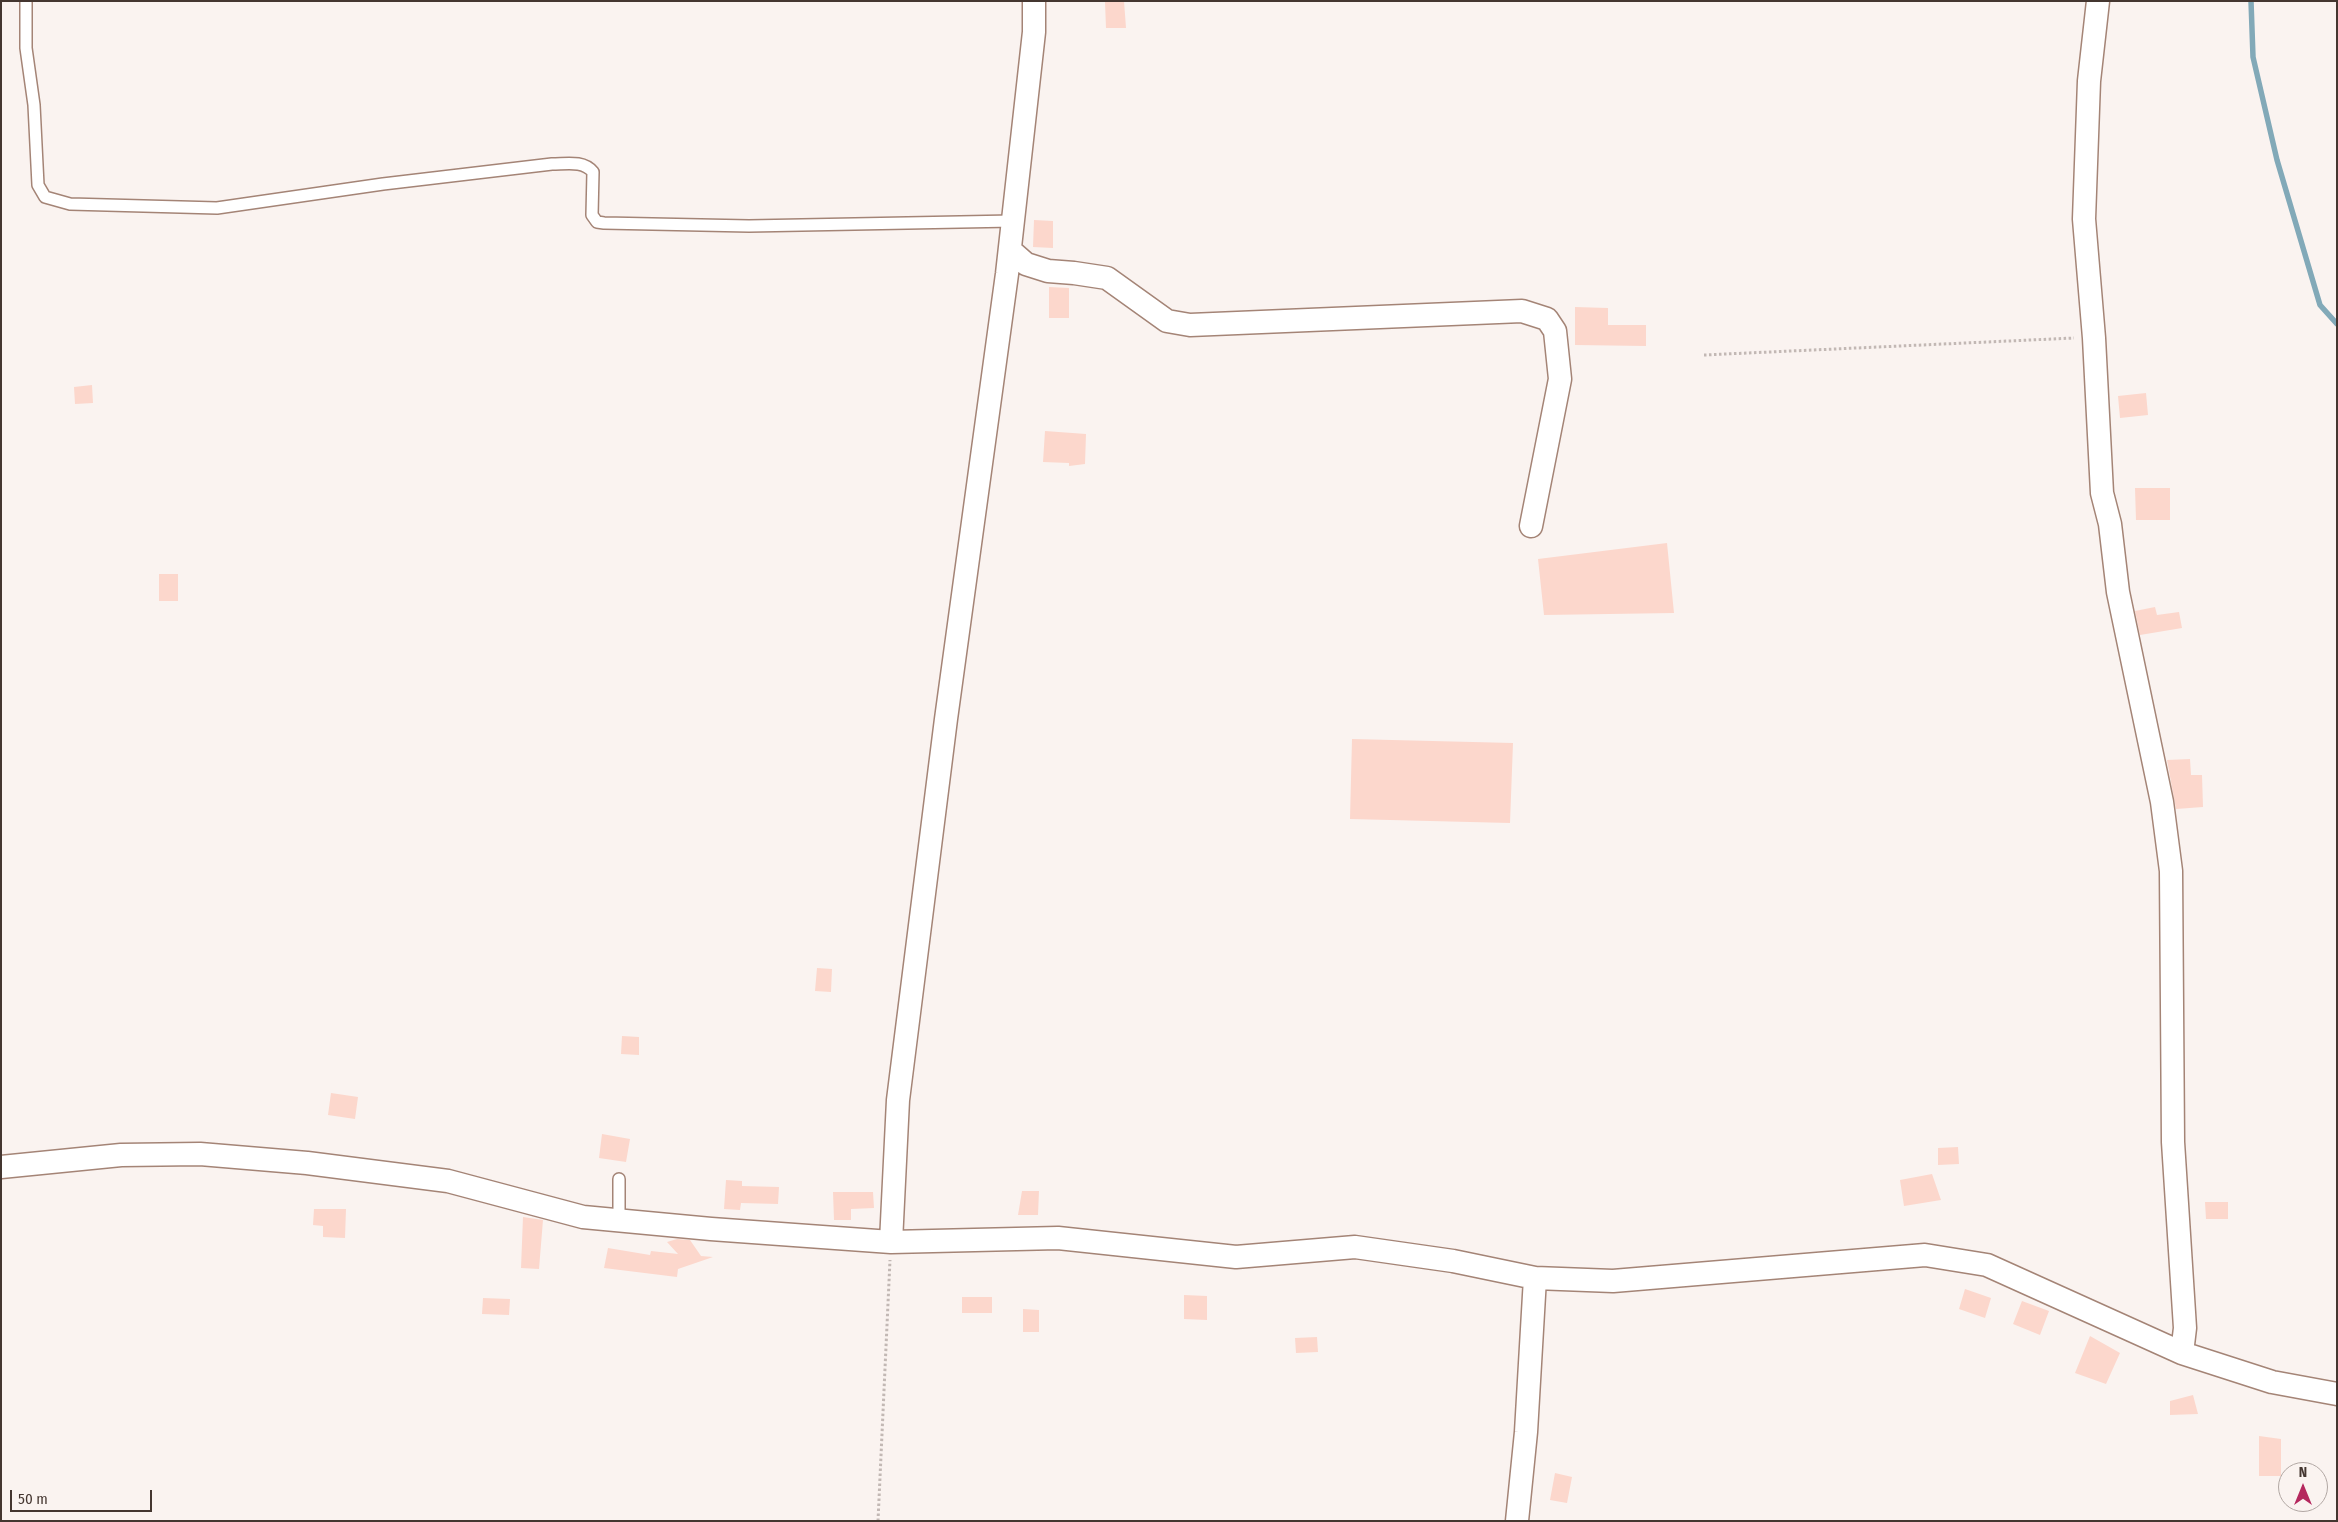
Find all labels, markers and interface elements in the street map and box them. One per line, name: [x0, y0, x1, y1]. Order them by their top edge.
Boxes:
north arrow: [2278, 1462, 2328, 1512]
text: N: [2299, 1464, 2307, 1481]
scale bar: [12, 1480, 155, 1512]
text: 50 m: [18, 1490, 48, 1508]

